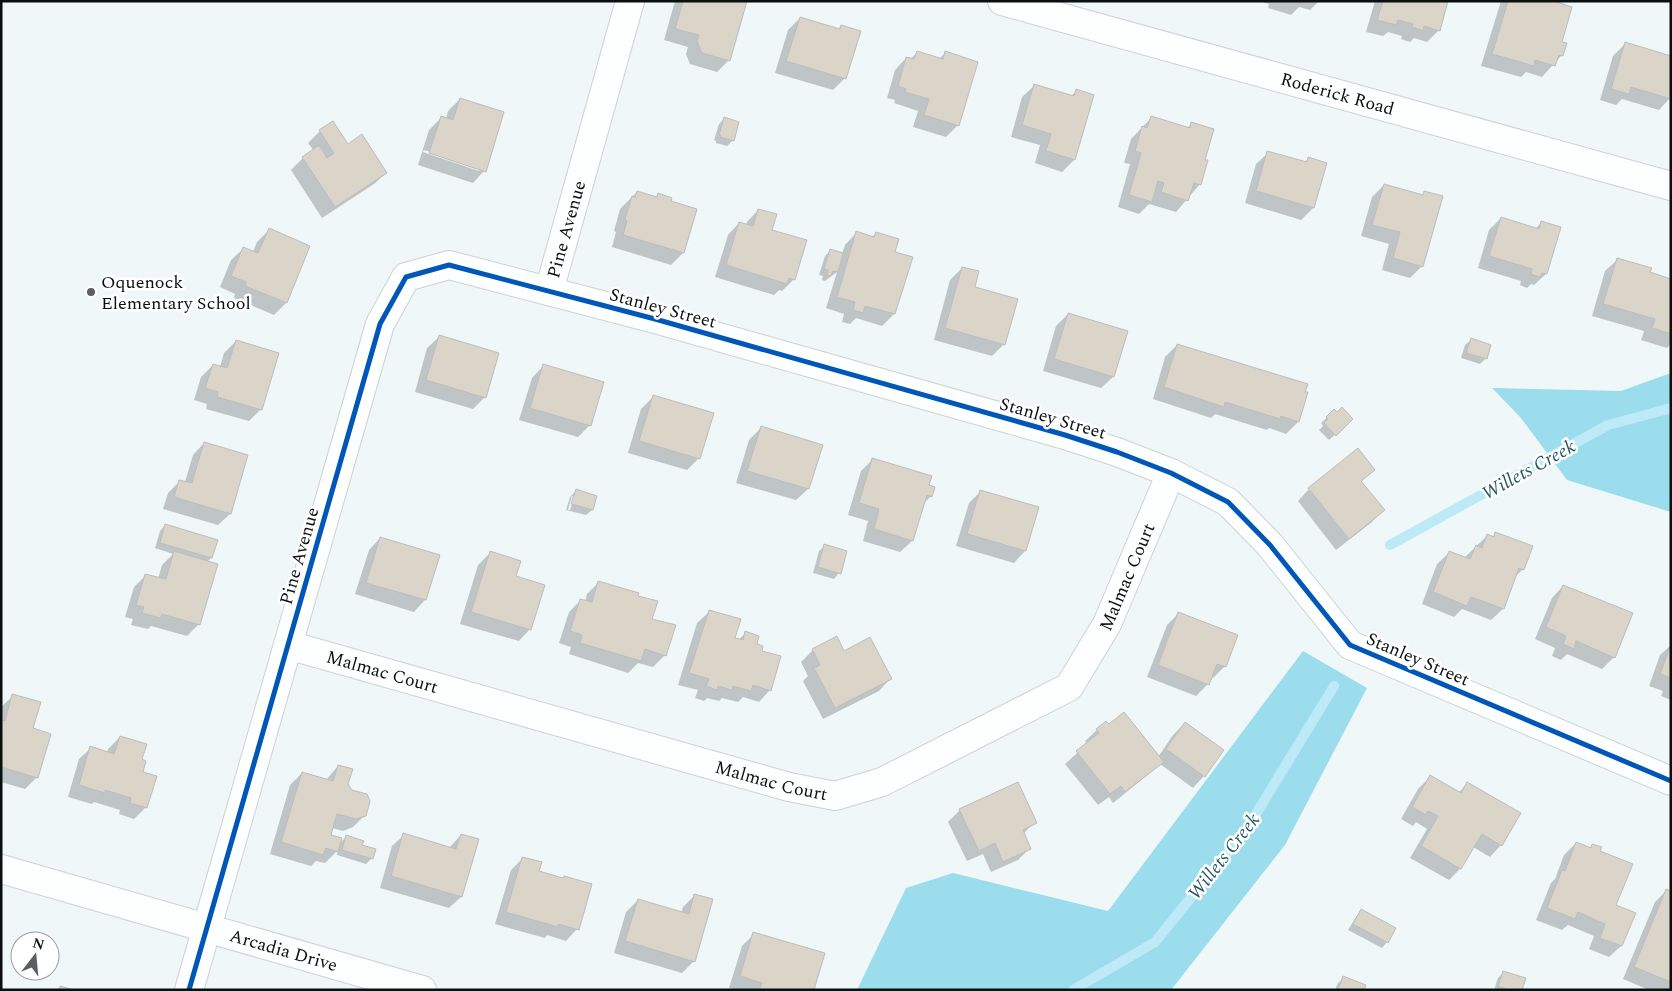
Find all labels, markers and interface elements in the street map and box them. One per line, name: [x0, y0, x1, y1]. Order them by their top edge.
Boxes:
street label: Roderick Road: [1277, 66, 1397, 123]
street label: Pine Avenue: [540, 178, 593, 281]
place label: Oquenock Elementary School: [101, 269, 251, 317]
street label: Stanley Street: [606, 281, 719, 336]
marker: Oquenock Elementary School: [85, 286, 97, 298]
street label: Stanley Street: [996, 390, 1109, 447]
water label: Willets Creek: [1476, 432, 1581, 508]
street label: Pine Avenue: [273, 504, 326, 608]
street label: Malmac Court: [1092, 519, 1162, 635]
street label: Stanley Street: [1362, 626, 1474, 693]
street label: Malmac Court: [323, 644, 441, 701]
street label: Malmac Court: [712, 754, 830, 808]
water label: Willets Creek: [1181, 807, 1268, 907]
street label: Arcadia Drive: [226, 922, 341, 979]
north arrow: [10, 931, 60, 981]
text: N: [30, 932, 47, 956]

